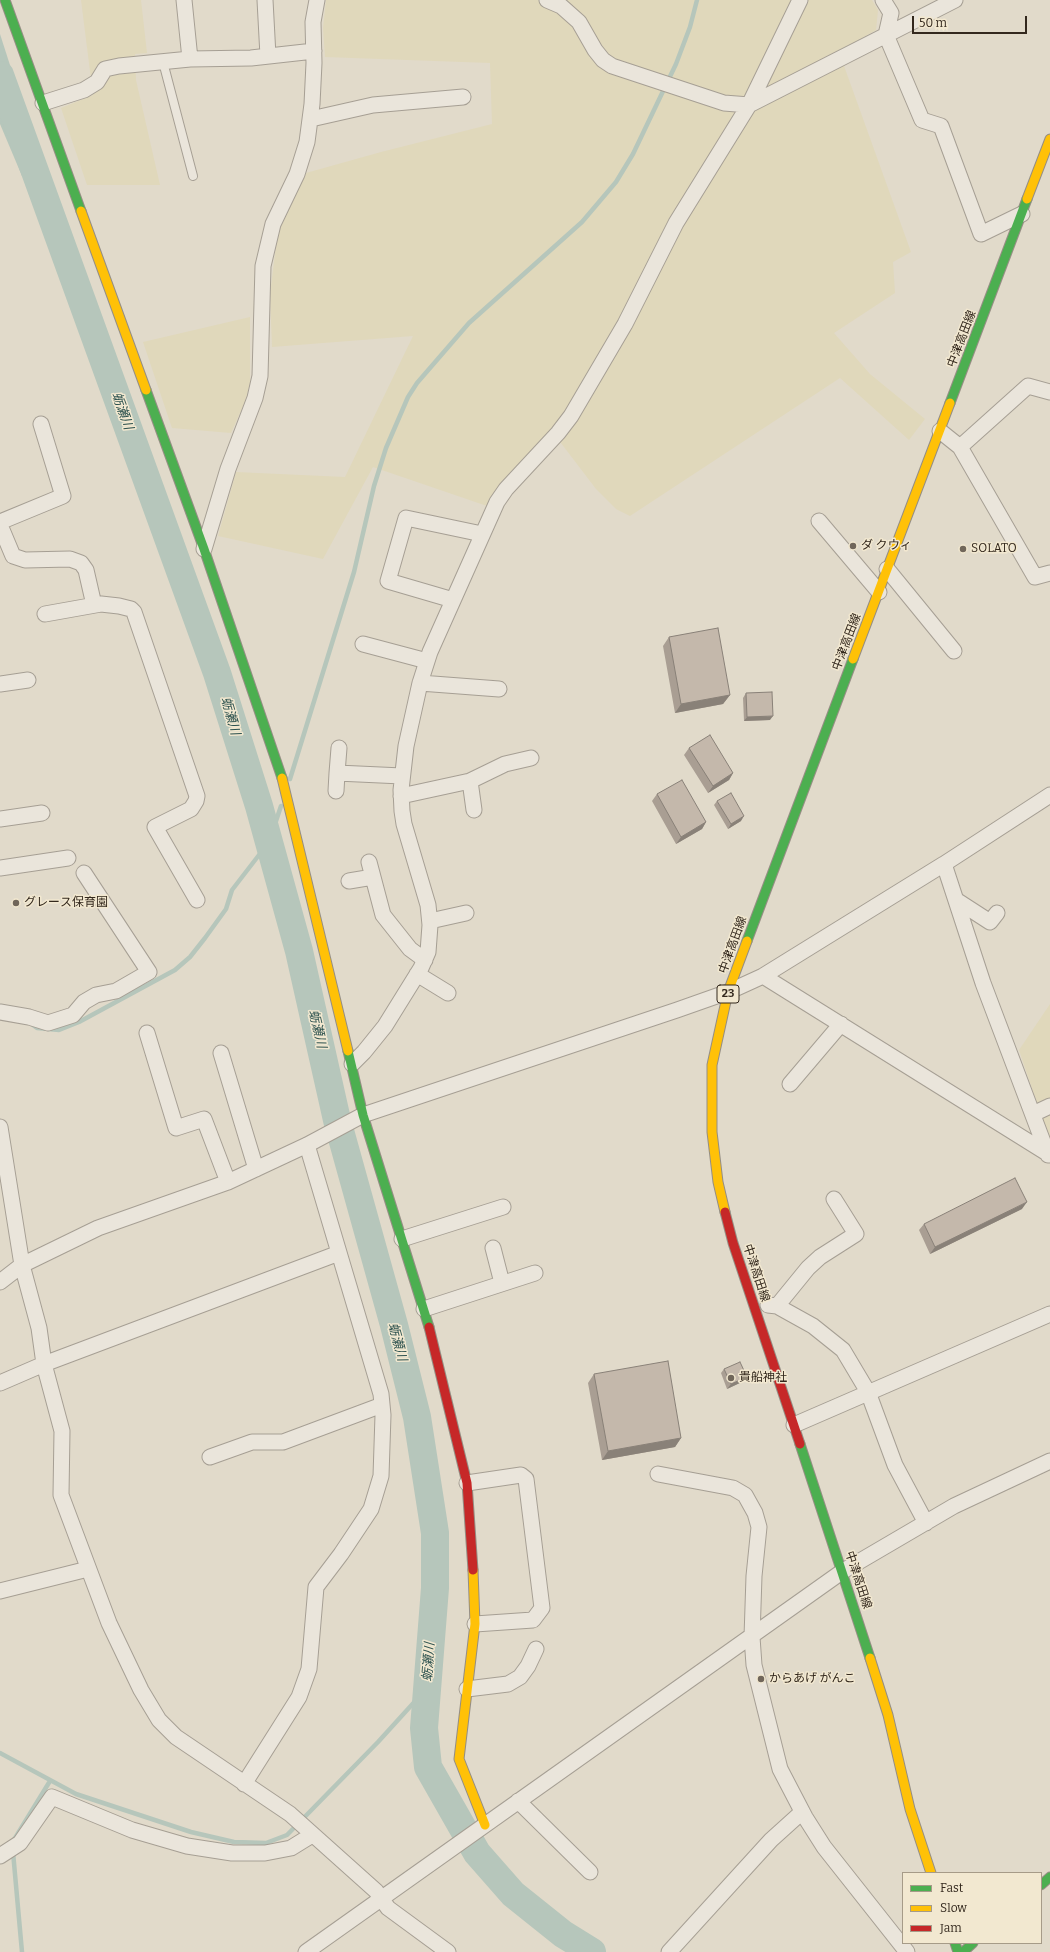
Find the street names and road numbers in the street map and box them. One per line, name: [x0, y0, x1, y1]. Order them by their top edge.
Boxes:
street label: 中津高田線: [945, 308, 979, 370]
street label: 中津高田線: [830, 611, 864, 673]
street label: 中津高田線: [716, 914, 750, 976]
road number: 23: [717, 985, 739, 1003]
street label: 中津高田線: [740, 1242, 772, 1304]
street label: 中津高田線: [842, 1549, 874, 1611]

